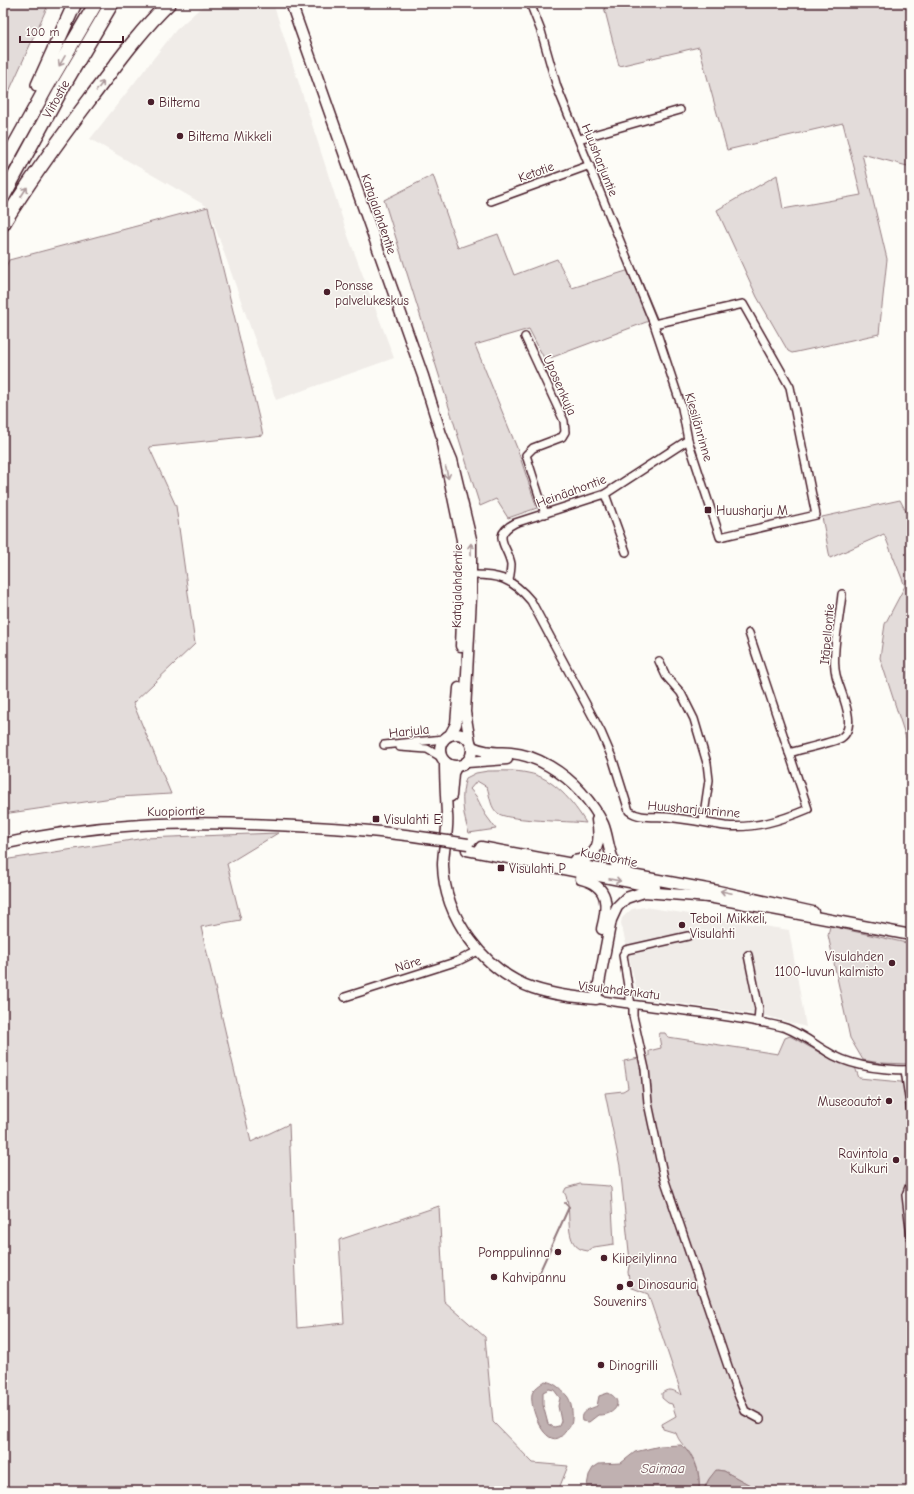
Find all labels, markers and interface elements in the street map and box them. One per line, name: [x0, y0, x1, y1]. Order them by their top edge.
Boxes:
scale bar: [20, 18, 123, 44]
text: 100 m: [26, 25, 59, 39]
one-way arrow: [57, 55, 65, 67]
street label: Viitostie: [39, 77, 73, 121]
one-way arrow: [95, 81, 104, 92]
place label: Biltema: [159, 95, 200, 110]
marker: Biltema: [146, 97, 156, 107]
street label: Huusharjuntie: [579, 121, 622, 199]
place label: Biltema Mikkeli: [188, 129, 272, 144]
marker: Biltema Mikkeli: [175, 131, 185, 141]
street label: Ketotie: [516, 158, 556, 185]
street label: Katajalahdentie: [358, 172, 400, 257]
one-way arrow: [20, 187, 28, 198]
place label: Ponsse palvelukeskus: [335, 278, 409, 308]
marker: Ponsse palvelukeskus: [322, 287, 332, 297]
street label: Uposenkuja: [540, 353, 580, 417]
street label: Kiesilänrinne: [682, 391, 716, 464]
one-way arrow: [443, 466, 451, 479]
street label: Heinäahontie: [534, 471, 609, 511]
place label: Huusharju M: [716, 503, 788, 518]
marker: Huusharju M: [703, 505, 713, 515]
street label: Katajalahdentie: [449, 543, 465, 628]
one-way arrow: [467, 543, 475, 556]
street label: Itäpellontie: [817, 602, 837, 665]
street label: Harjula: [388, 721, 430, 741]
street label: Huusharjunrinne: [647, 797, 741, 821]
street label: Kuopiontie: [147, 803, 206, 819]
place label: Visulahti E: [384, 812, 442, 827]
marker: Visulahti E: [371, 814, 381, 824]
street label: Kuopiontie: [579, 844, 639, 870]
place label: Visulahti P: [509, 861, 566, 876]
marker: Visulahti P: [496, 863, 506, 873]
one-way arrow: [608, 876, 621, 884]
one-way arrow: [720, 888, 733, 896]
place label: Teboil Mikkeli, Visulahti: [690, 911, 767, 941]
marker: Teboil Mikkeli, Visulahti: [677, 920, 687, 930]
place label: Visulahden 1100-luvun kalmisto: [775, 949, 884, 979]
street label: Näre: [393, 953, 423, 975]
marker: Visulahden 1100-luvun kalmisto: [887, 958, 897, 968]
street label: Visulahdenkatu: [577, 978, 661, 1002]
place label: Museoautot: [818, 1094, 882, 1109]
marker: Museoautot: [884, 1096, 894, 1106]
place label: Ravintola Kulkuri: [838, 1146, 888, 1176]
marker: Ravintola Kulkuri: [891, 1155, 901, 1165]
place label: Pomppulinna: [478, 1245, 550, 1260]
marker: Pomppulinna: [553, 1247, 563, 1257]
place label: Kiipeilylinna: [612, 1251, 677, 1266]
marker: Kiipeilylinna: [599, 1253, 609, 1263]
place label: Kahvipannu: [502, 1270, 566, 1285]
marker: Kahvipannu: [489, 1272, 499, 1282]
place label: Dinosauria: [638, 1277, 697, 1292]
marker: Dinosauria: [625, 1279, 635, 1289]
marker: Souvenirs: [615, 1282, 625, 1292]
place label: Souvenirs: [593, 1294, 647, 1309]
place label: Dinogrilli: [609, 1358, 658, 1373]
marker: Dinogrilli: [596, 1360, 606, 1370]
water label: Saimaa: [641, 1460, 685, 1477]

